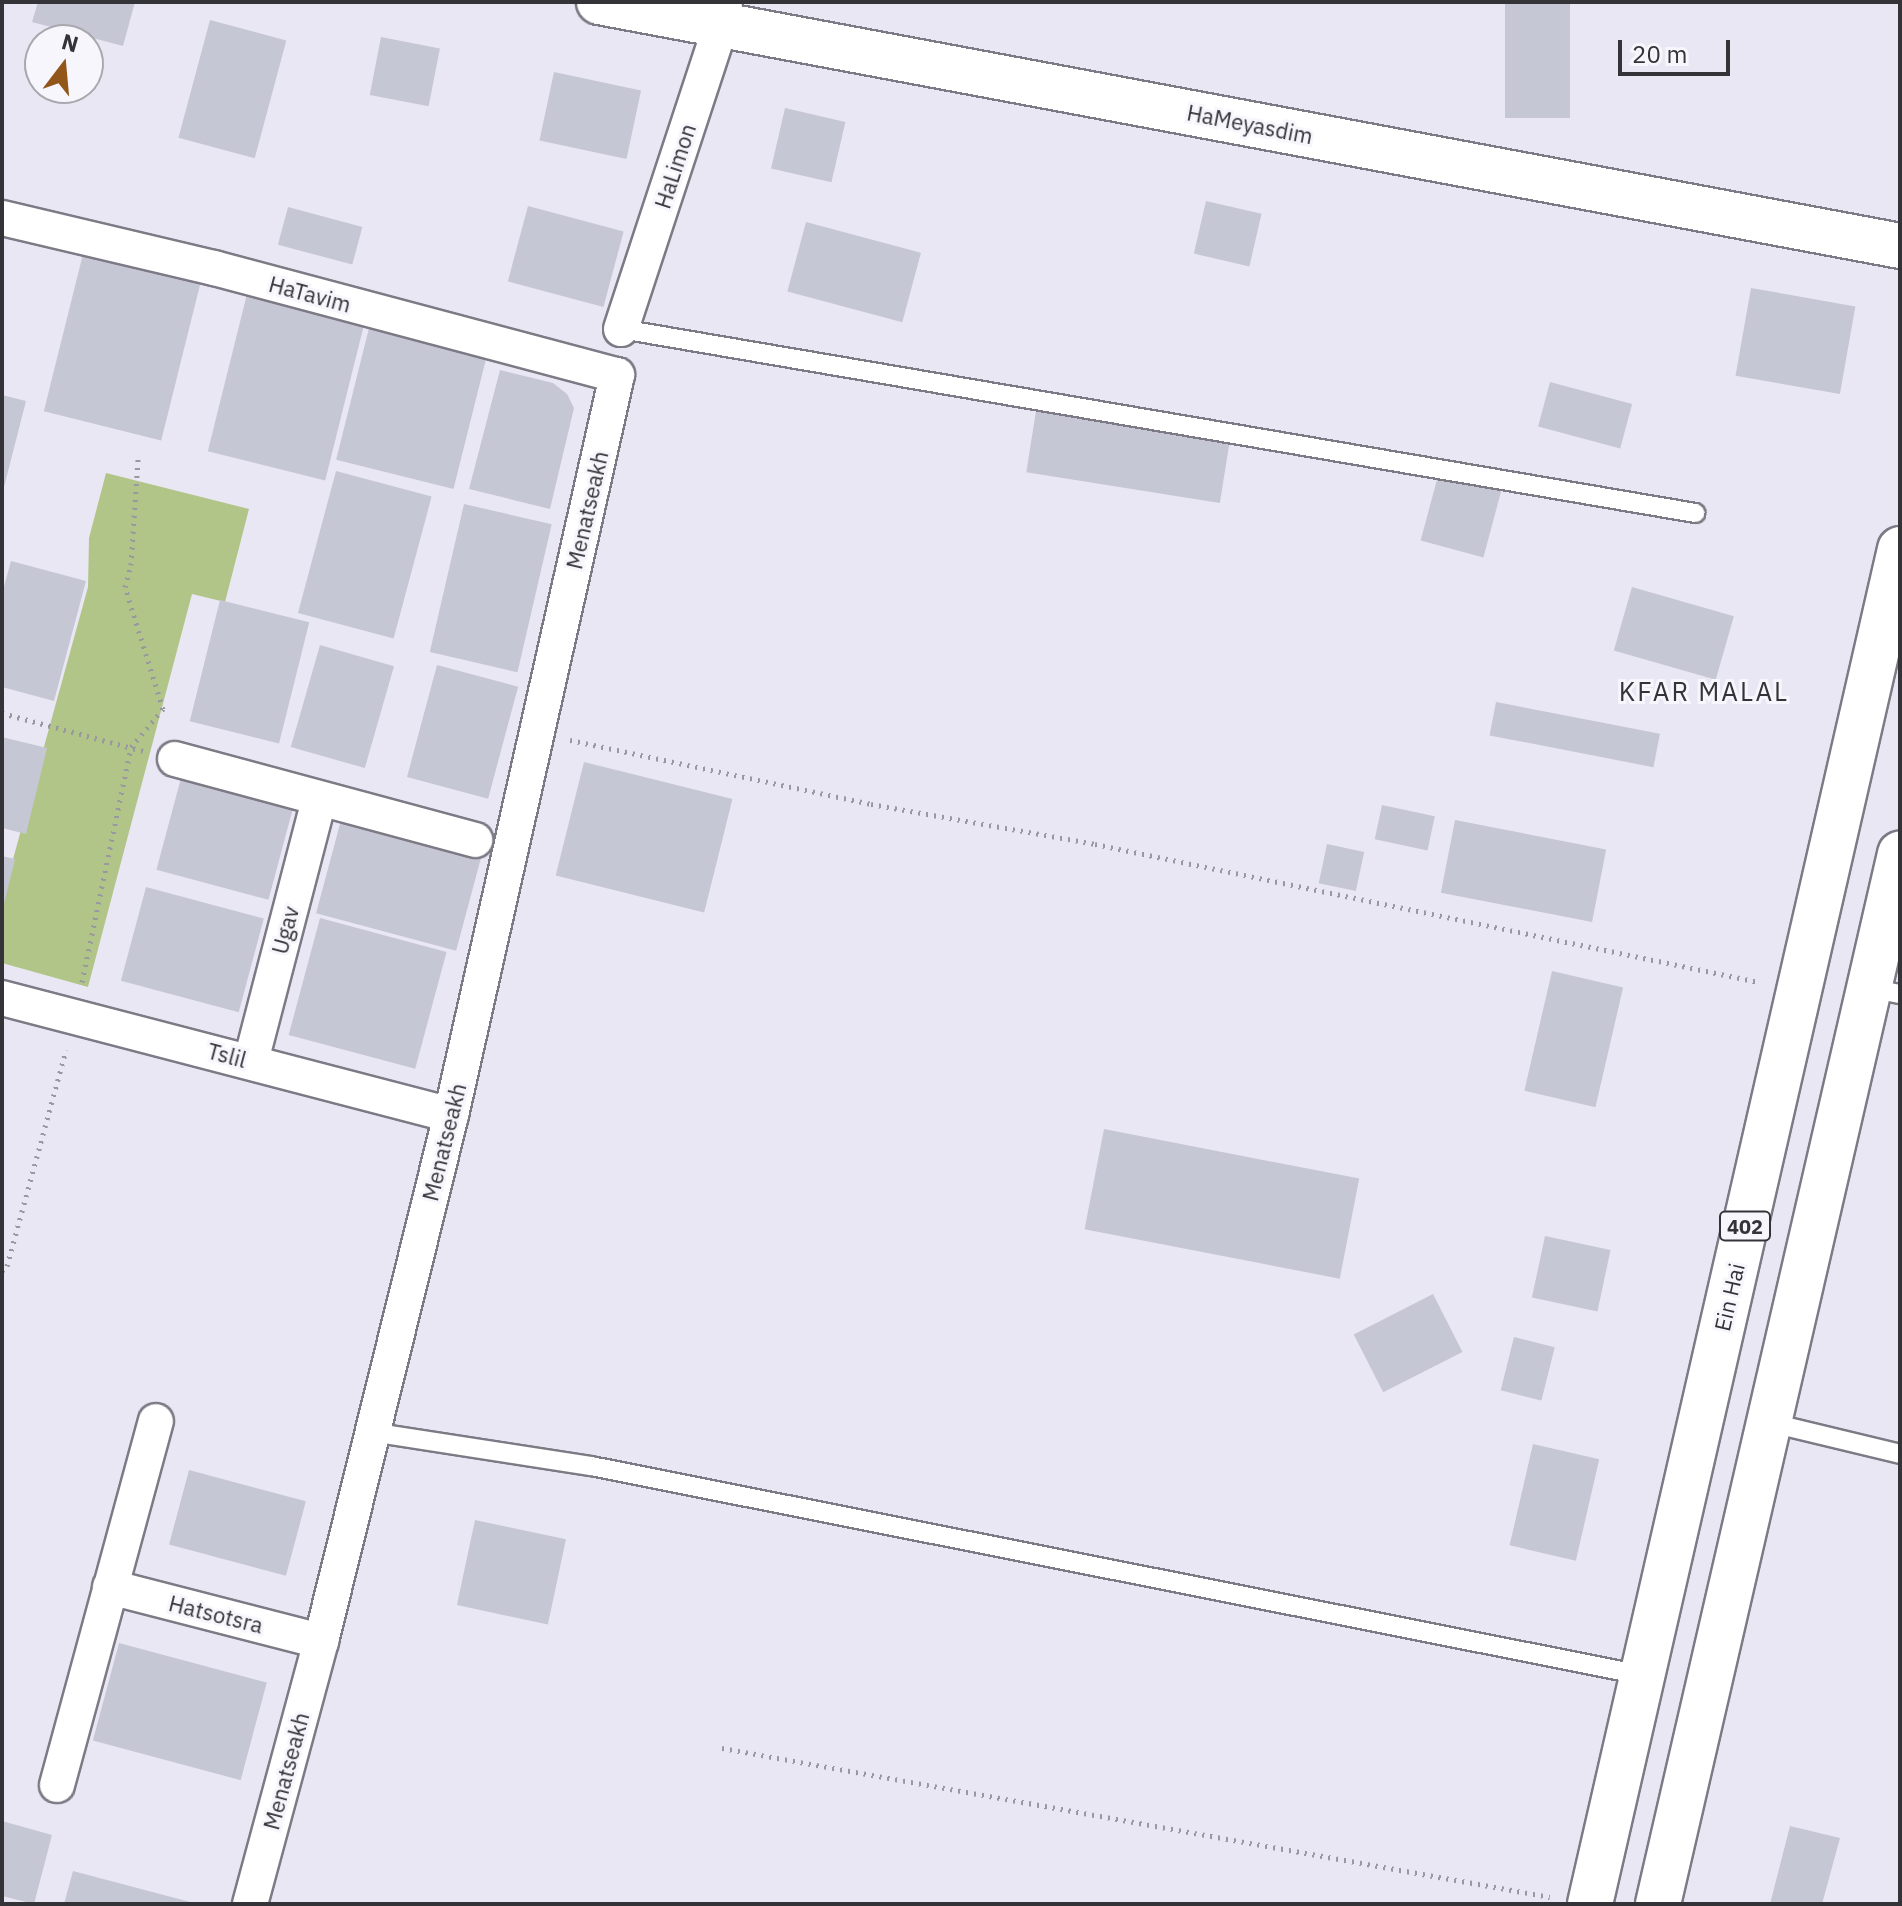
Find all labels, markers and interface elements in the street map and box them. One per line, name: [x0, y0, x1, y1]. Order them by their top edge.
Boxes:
north arrow: [24, 24, 104, 104]
scale bar: [1622, 24, 1734, 74]
text: N: [59, 26, 82, 59]
text: 20 m: [1632, 38, 1687, 70]
street label: HaMeyasdim: [1185, 99, 1315, 149]
street label: HaLimon: [649, 120, 701, 212]
street label: HaTavim: [266, 270, 354, 318]
street label: Menatseakh: [561, 448, 613, 572]
district label: KFAR MALAL: [1619, 676, 1789, 708]
street label: Ugav: [266, 903, 304, 957]
street label: Tslil: [205, 1037, 249, 1073]
street label: Menatseakh: [417, 1080, 471, 1204]
road number: 402: [1719, 1210, 1771, 1242]
street label: Ein Hai: [1708, 1261, 1750, 1333]
street label: Hatsotsra: [166, 1590, 266, 1638]
street label: Menatseakh: [258, 1709, 314, 1833]

